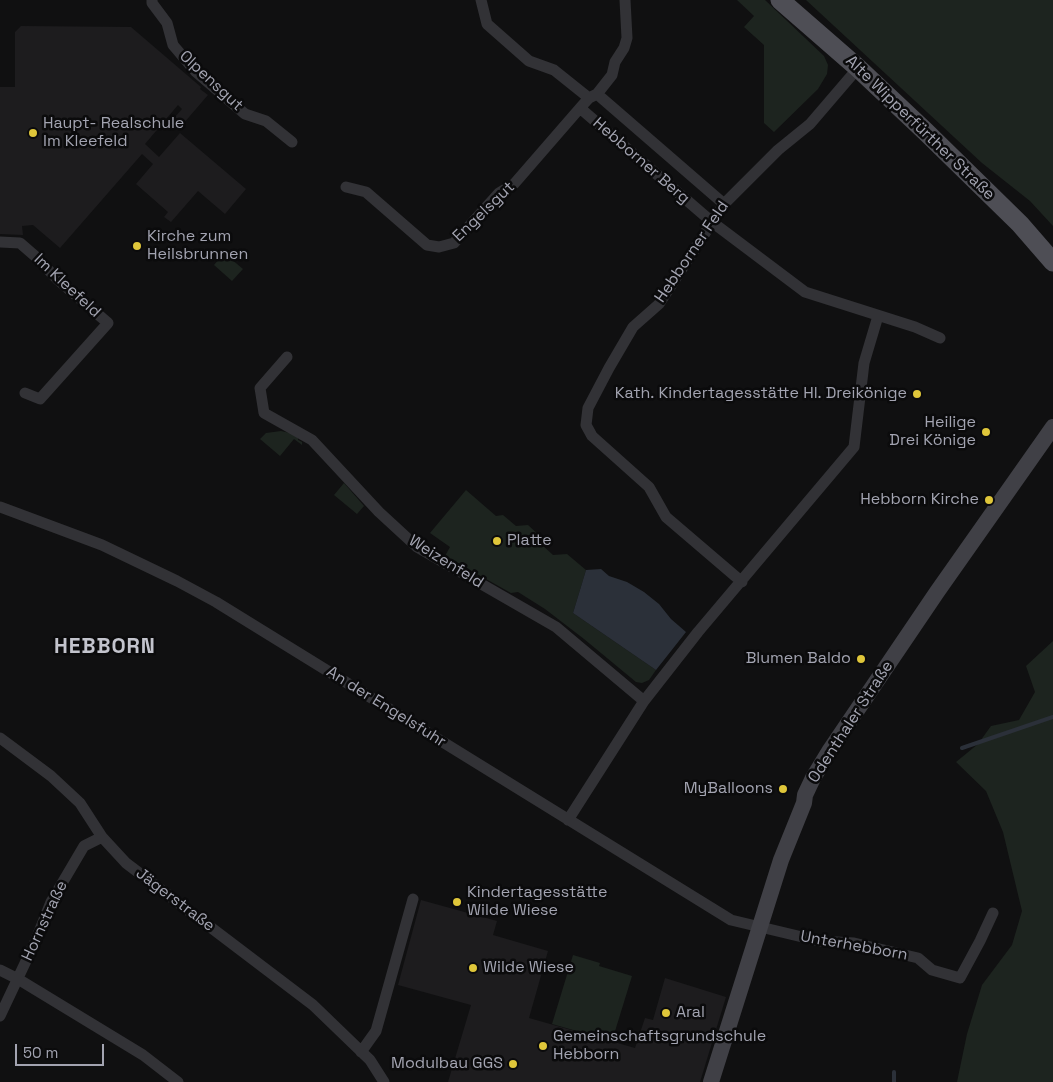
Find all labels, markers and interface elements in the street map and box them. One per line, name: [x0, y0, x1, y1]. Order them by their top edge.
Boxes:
street label: Olpensgut: [175, 47, 247, 115]
street label: Alte Wipperfürther Straße: [841, 52, 999, 204]
place label: Haupt- Realschule Im Kleefeld: [43, 114, 184, 152]
street label: Hebborner Berg: [589, 114, 693, 208]
marker: Haupt- Realschule Im Kleefeld: [27, 127, 39, 139]
street label: Engelsgut: [449, 178, 519, 246]
street label: Hebborner Feld: [651, 198, 733, 306]
place label: Kirche zum Heilsbrunnen: [147, 227, 248, 265]
marker: Kirche zum Heilsbrunnen: [131, 240, 143, 252]
street label: Im Kleefeld: [30, 250, 104, 322]
place label: Kath. Kindertagesstätte Hl. Dreikönige: [615, 384, 907, 404]
marker: Kath. Kindertagesstätte Hl. Dreikönige: [911, 388, 923, 400]
place label: Heilige Drei Könige: [889, 413, 976, 451]
marker: Heilige Drei Könige: [980, 426, 992, 438]
place label: Hebborn Kirche: [860, 490, 979, 510]
marker: Hebborn Kirche: [983, 494, 995, 506]
street label: Weizenfeld: [405, 531, 487, 593]
place label: Platte: [507, 531, 552, 551]
marker: Platte: [491, 535, 503, 547]
district label: HEBBORN: [53, 634, 157, 660]
place label: Blumen Baldo: [746, 649, 851, 669]
marker: Blumen Baldo: [855, 653, 867, 665]
street label: Odenthaler Straße: [804, 657, 898, 787]
street label: An der Engelsfuhr: [323, 662, 449, 752]
place label: MyBalloons: [684, 779, 773, 799]
marker: MyBalloons: [777, 783, 789, 795]
street label: Jägerstraße: [132, 864, 218, 936]
street label: Hornstraße: [18, 878, 72, 964]
place label: Kindertagesstätte Wilde Wiese: [467, 883, 608, 921]
marker: Kindertagesstätte Wilde Wiese: [451, 896, 463, 908]
street label: Unterhebborn: [799, 927, 909, 965]
place label: Wilde Wiese: [483, 958, 574, 978]
marker: Wilde Wiese: [467, 962, 479, 974]
place label: Aral: [676, 1003, 705, 1023]
marker: Aral: [660, 1007, 672, 1019]
place label: Gemeinschaftsgrundschule Hebborn: [553, 1027, 766, 1065]
scale bar: [18, 1034, 106, 1066]
marker: Gemeinschaftsgrundschule Hebborn: [537, 1040, 549, 1052]
text: 50 m: [23, 1043, 58, 1062]
place label: Modulbau GGS: [391, 1054, 503, 1074]
marker: Modulbau GGS: [507, 1058, 519, 1070]

